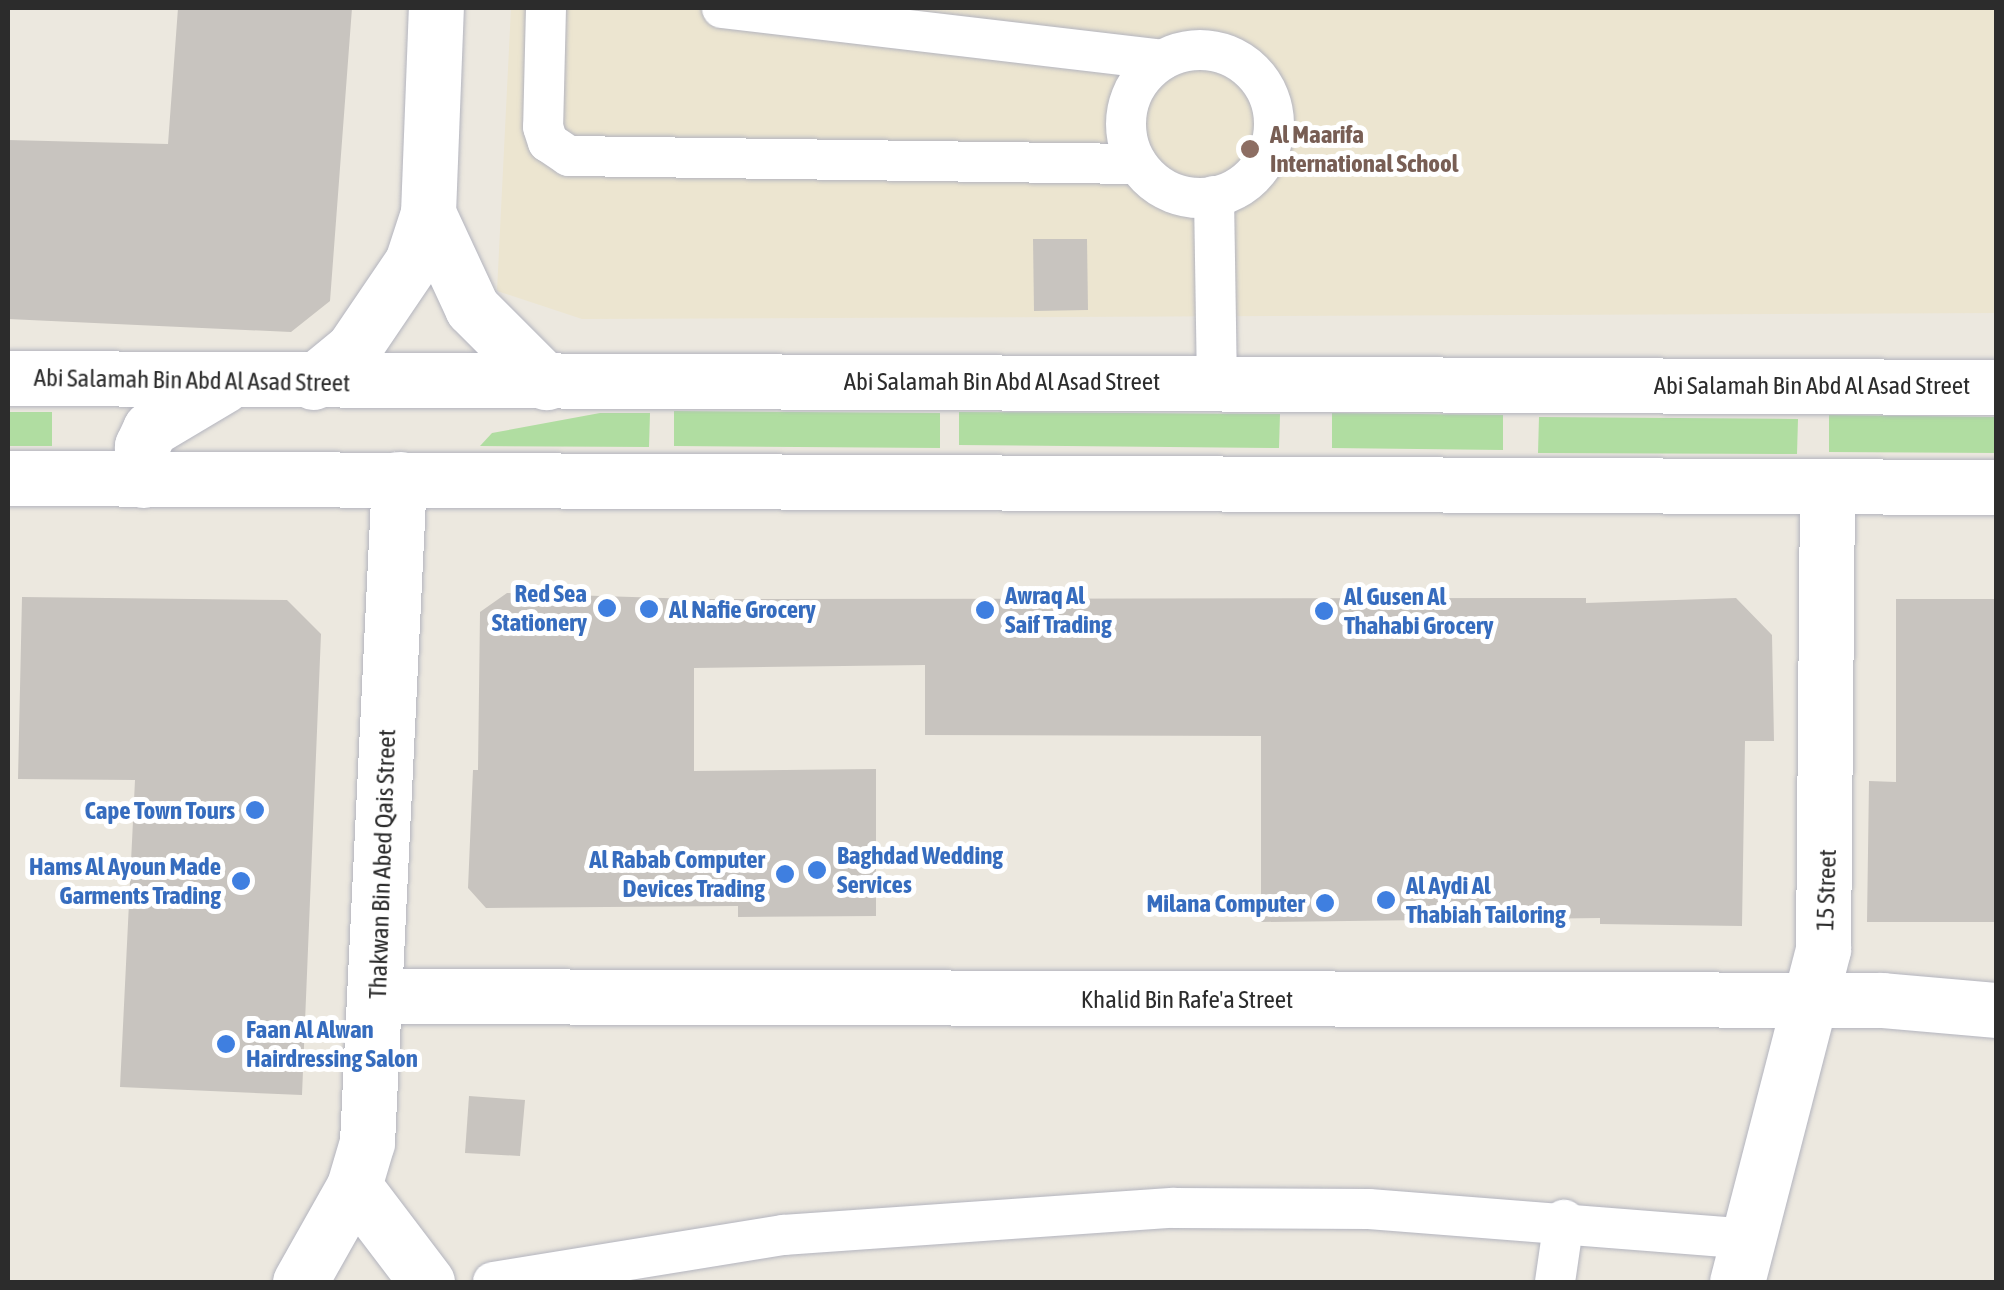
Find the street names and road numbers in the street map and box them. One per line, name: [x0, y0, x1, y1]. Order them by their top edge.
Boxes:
street label: Abi Salamah Bin Abd Al Asad Street: [34, 362, 350, 398]
street label: Abi Salamah Bin Abd Al Asad Street: [844, 366, 1160, 396]
street label: Abi Salamah Bin Abd Al Asad Street: [1654, 370, 1970, 400]
street label: Thakwan Bin Abed Qais Street: [362, 729, 402, 999]
street label: 15 Street: [1810, 849, 1842, 931]
street label: Khalid Bin Rafe'a Street: [1081, 984, 1293, 1014]

